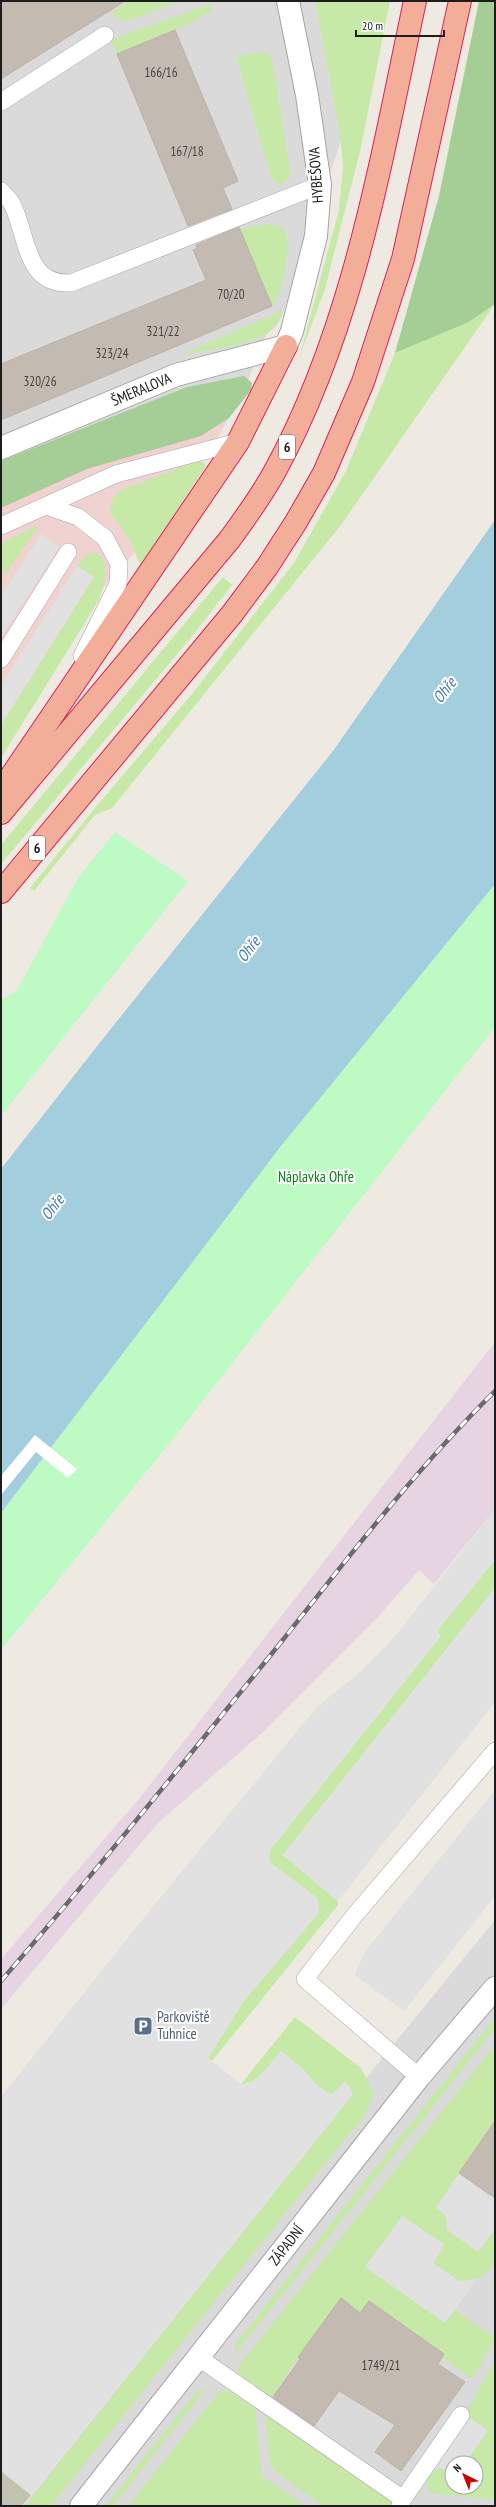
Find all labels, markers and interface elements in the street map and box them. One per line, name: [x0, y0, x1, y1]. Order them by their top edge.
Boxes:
scale bar: [356, 12, 444, 38]
text: 20 m: [362, 18, 383, 33]
house number: 166/16: [144, 64, 178, 81]
house number: 167/18: [170, 143, 204, 160]
street label: HYBEŠOVA: [304, 145, 327, 204]
house number: 70/20: [217, 286, 245, 303]
house number: 321/22: [146, 323, 180, 340]
house number: 323/24: [95, 345, 129, 362]
street label: ŠMERALOVA: [108, 368, 175, 410]
house number: 320/26: [23, 373, 57, 390]
road number: 6: [279, 435, 295, 459]
water label: Ohře: [428, 672, 461, 707]
road number: 6: [29, 836, 45, 860]
water label: Ohře: [232, 931, 265, 966]
park label: Náplavka Ohře: [278, 1167, 354, 1186]
water label: Ohře: [36, 1189, 69, 1224]
place label: Parkoviště Tuhnice: [157, 2007, 210, 2043]
parking icon: Parkoviště Tuhnice: [132, 2015, 154, 2037]
street label: ZÁPADNÍ: [264, 2221, 308, 2269]
house number: 1749/21: [362, 2357, 401, 2374]
north arrow: [444, 2455, 484, 2495]
text: N: [450, 2461, 464, 2475]

